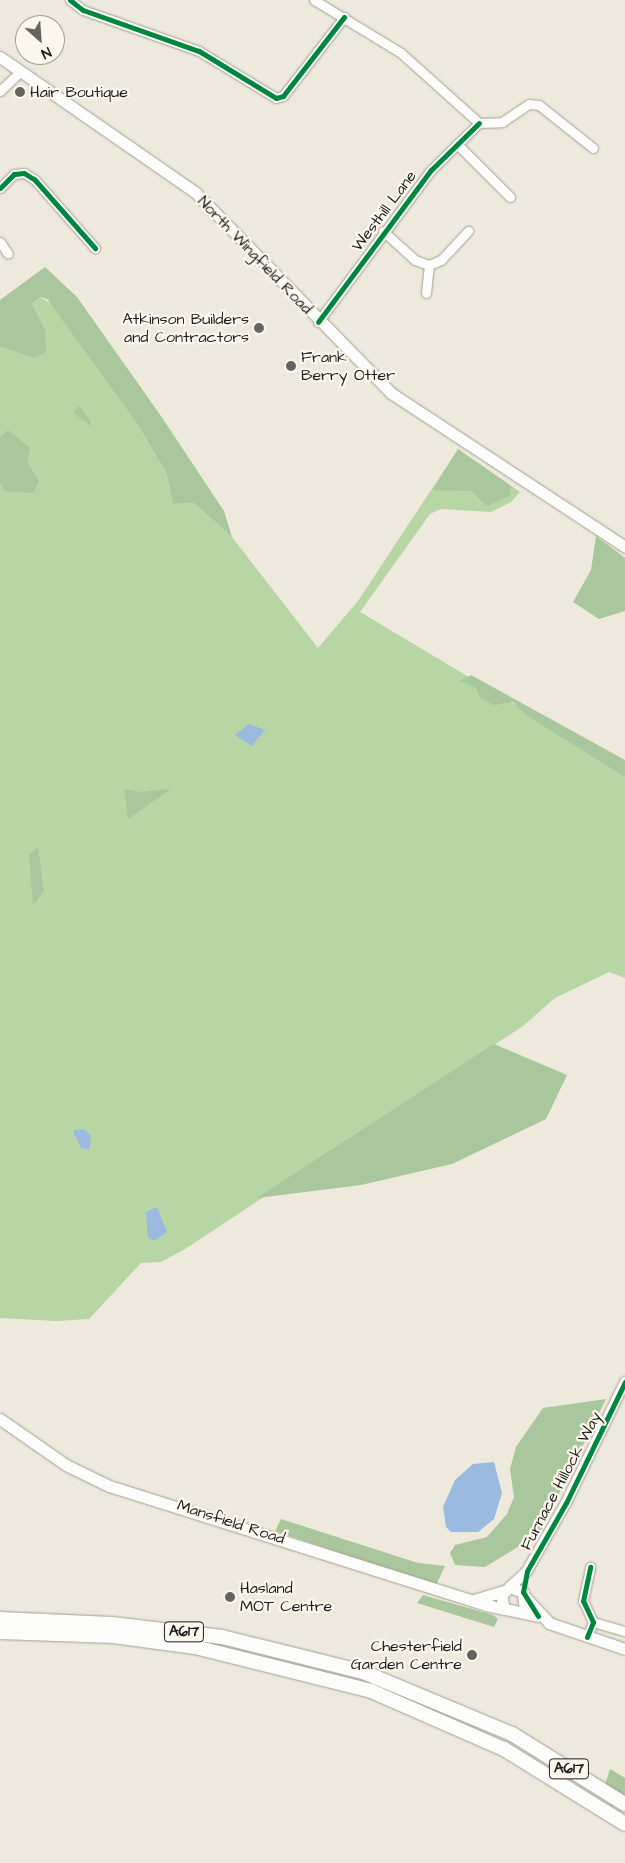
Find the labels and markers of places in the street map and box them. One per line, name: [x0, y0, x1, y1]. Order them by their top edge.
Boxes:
place label: Hair Boutique: [30, 82, 128, 102]
marker: Hair Boutique: [14, 86, 26, 98]
place label: Atkinson Builders and Contractors: [122, 309, 249, 347]
marker: Atkinson Builders and Contractors: [253, 322, 265, 334]
place label: Frank Berry Otter: [301, 347, 395, 385]
marker: Frank Berry Otter: [285, 360, 297, 372]
place label: Hasland MOT Centre: [240, 1578, 332, 1616]
marker: Hasland MOT Centre: [224, 1591, 236, 1603]
place label: Chesterfield Garden Centre: [351, 1636, 462, 1674]
marker: Chesterfield Garden Centre: [466, 1649, 478, 1661]

